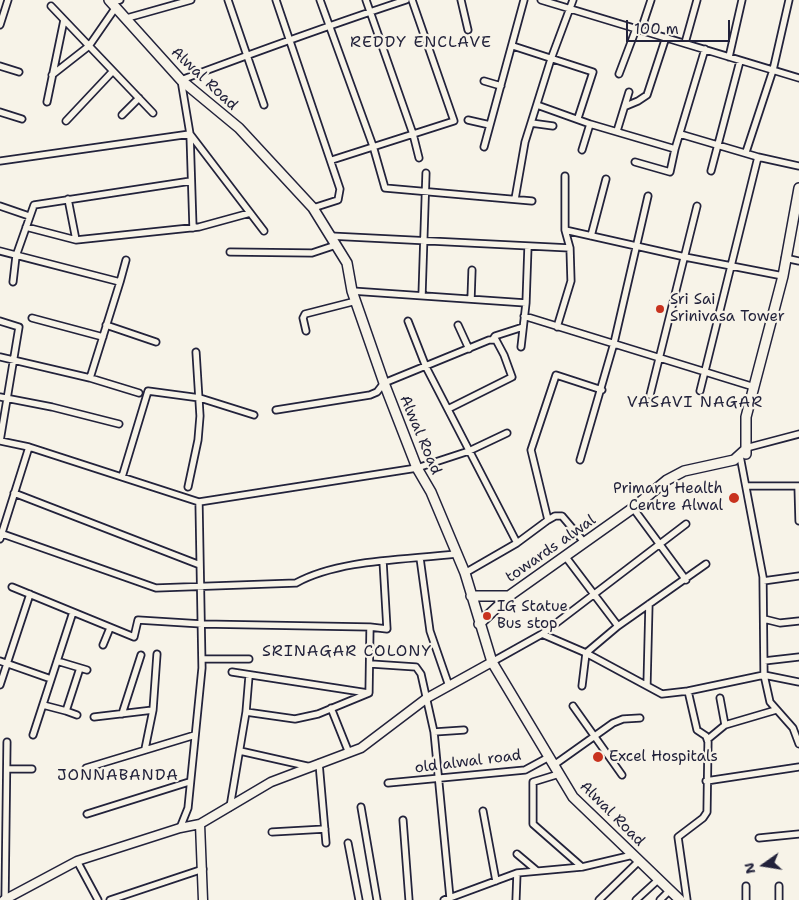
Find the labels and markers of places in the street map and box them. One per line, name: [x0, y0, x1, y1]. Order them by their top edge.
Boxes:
place label: Sri Sai Srinivasa Tower: [670, 291, 785, 326]
marker: Sri Sai Srinivasa Tower: [654, 303, 666, 315]
place label: Primary Health Centre Alwal: [613, 480, 723, 515]
marker: Primary Health Centre Alwal: [727, 491, 741, 505]
place label: IG Statue Bus stop: [497, 598, 568, 633]
marker: IG Statue Bus stop: [481, 610, 493, 622]
place label: Excel Hospitals: [609, 748, 718, 766]
marker: Excel Hospitals: [591, 750, 605, 764]

